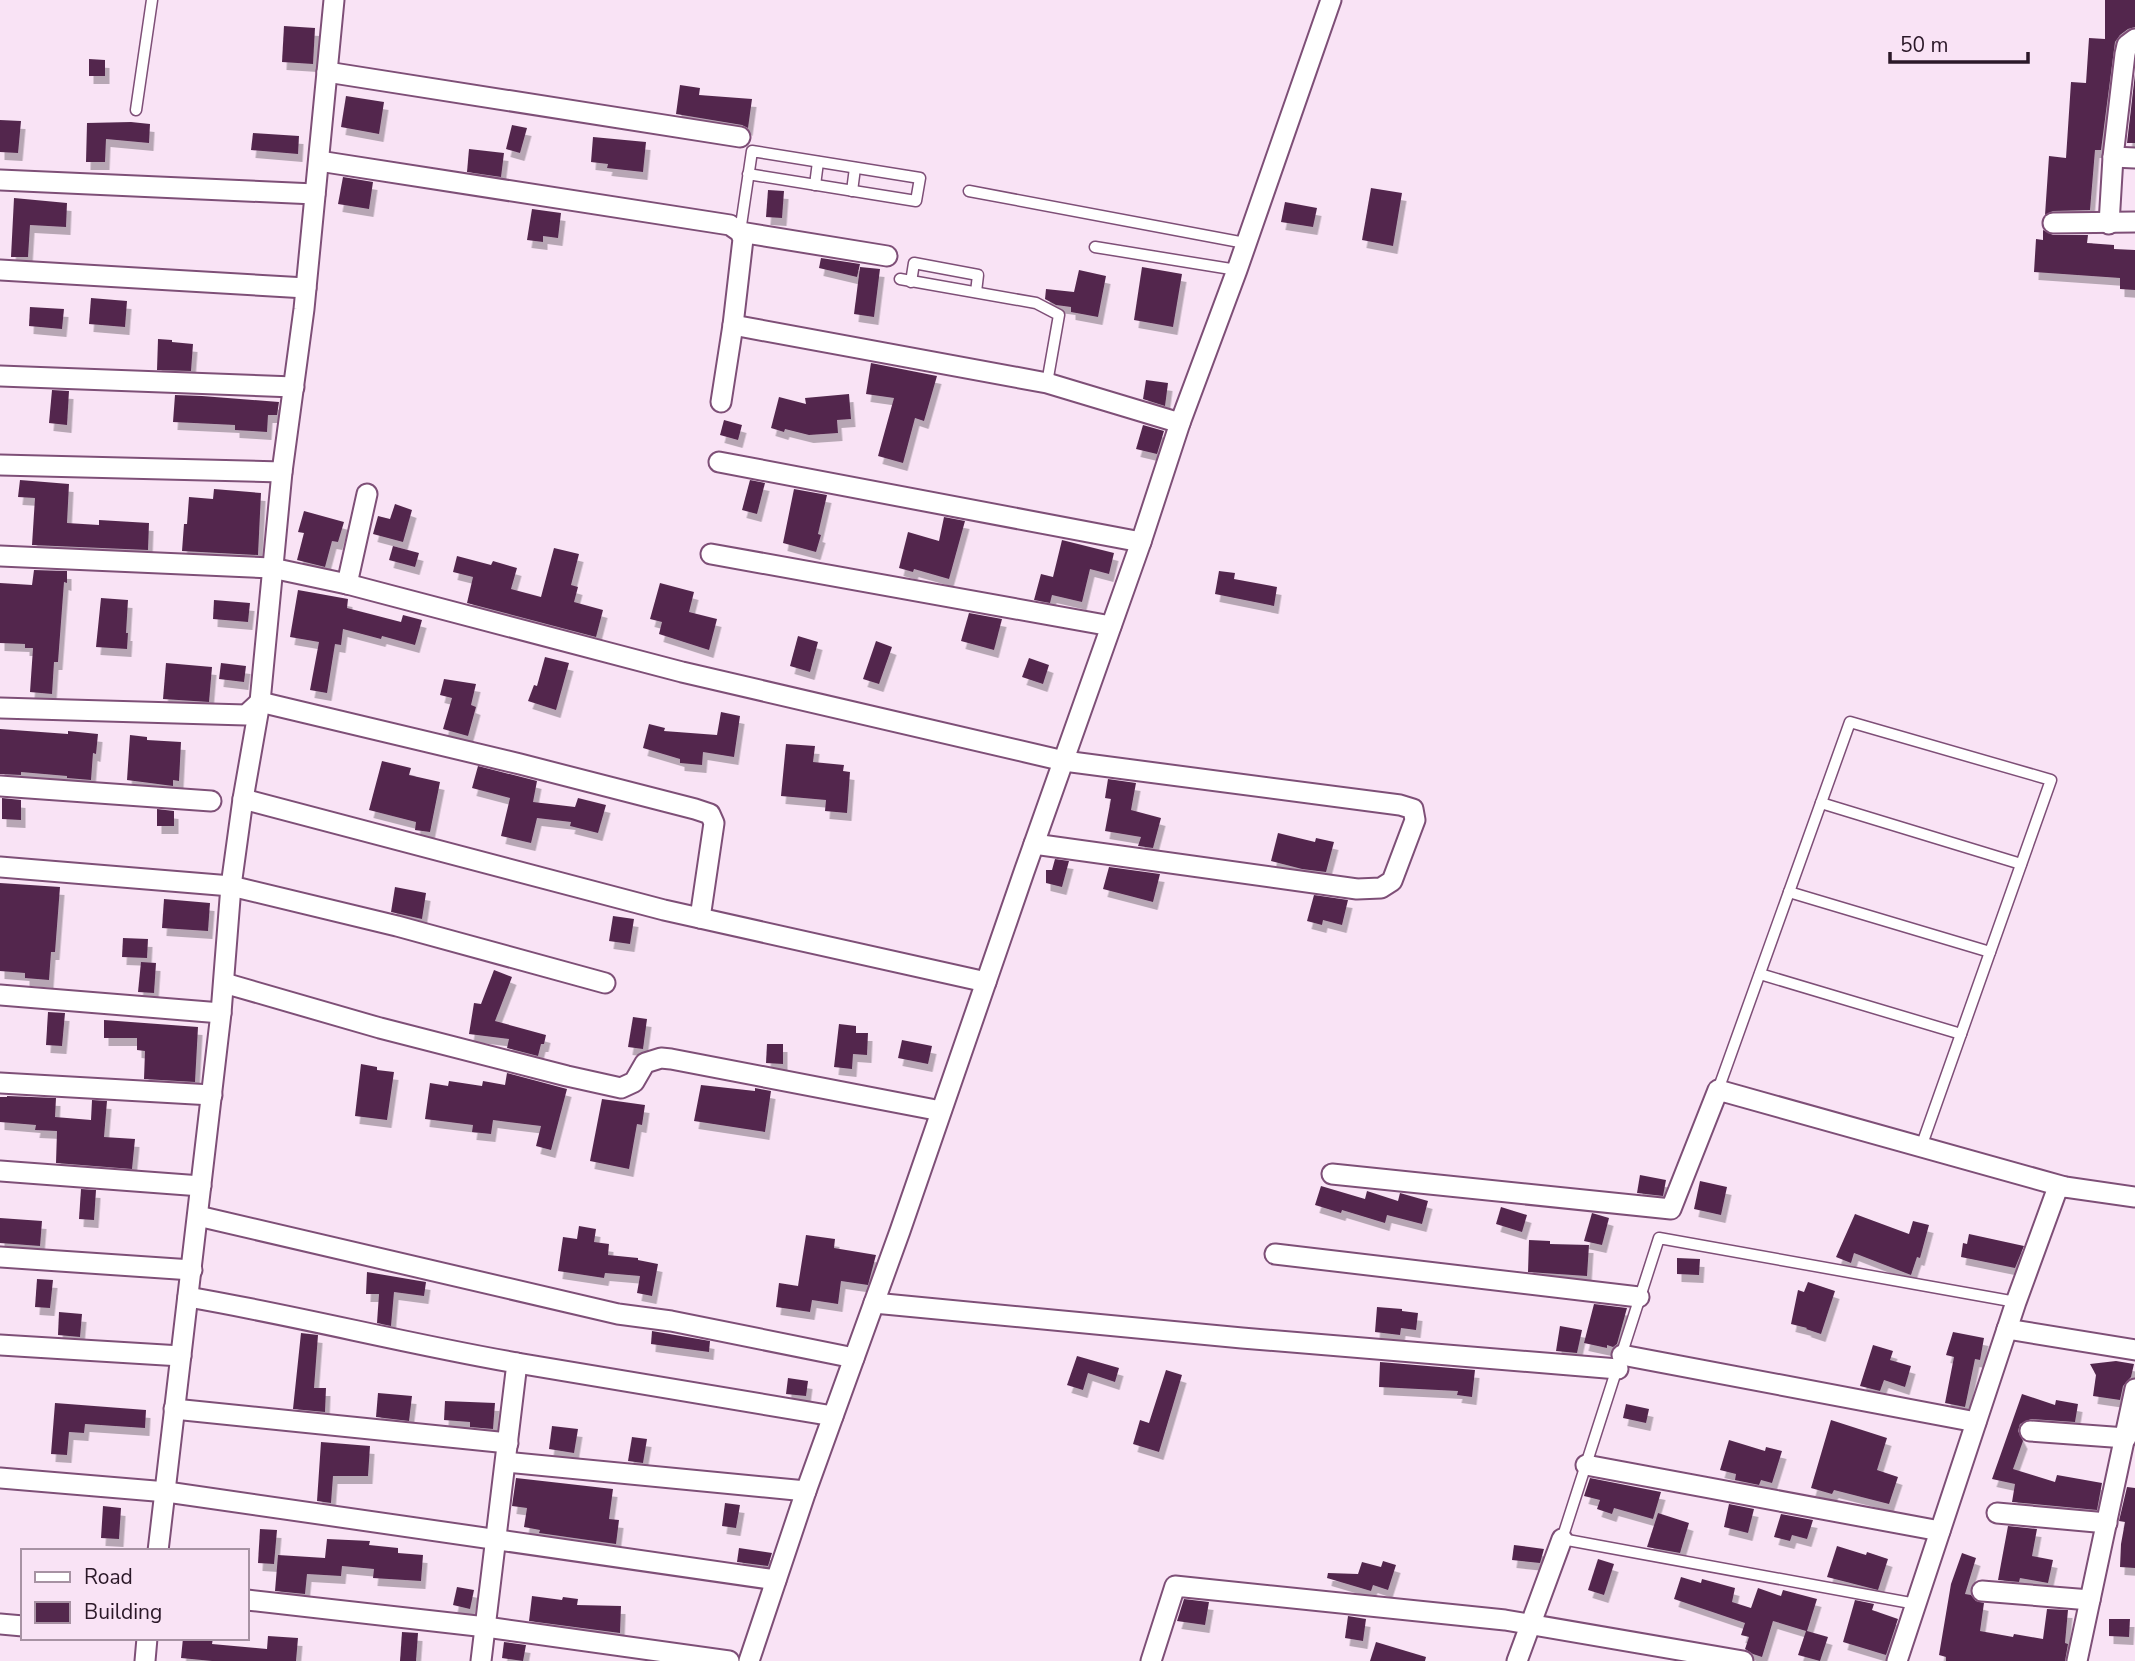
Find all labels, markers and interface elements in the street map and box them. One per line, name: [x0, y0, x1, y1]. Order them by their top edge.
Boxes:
scale bar: [1890, 21, 2028, 65]
text: 50 m: [1900, 31, 1949, 59]
legend: [21, 1549, 248, 1640]
text: Road: [84, 1563, 133, 1591]
text: Building: [84, 1598, 162, 1626]

